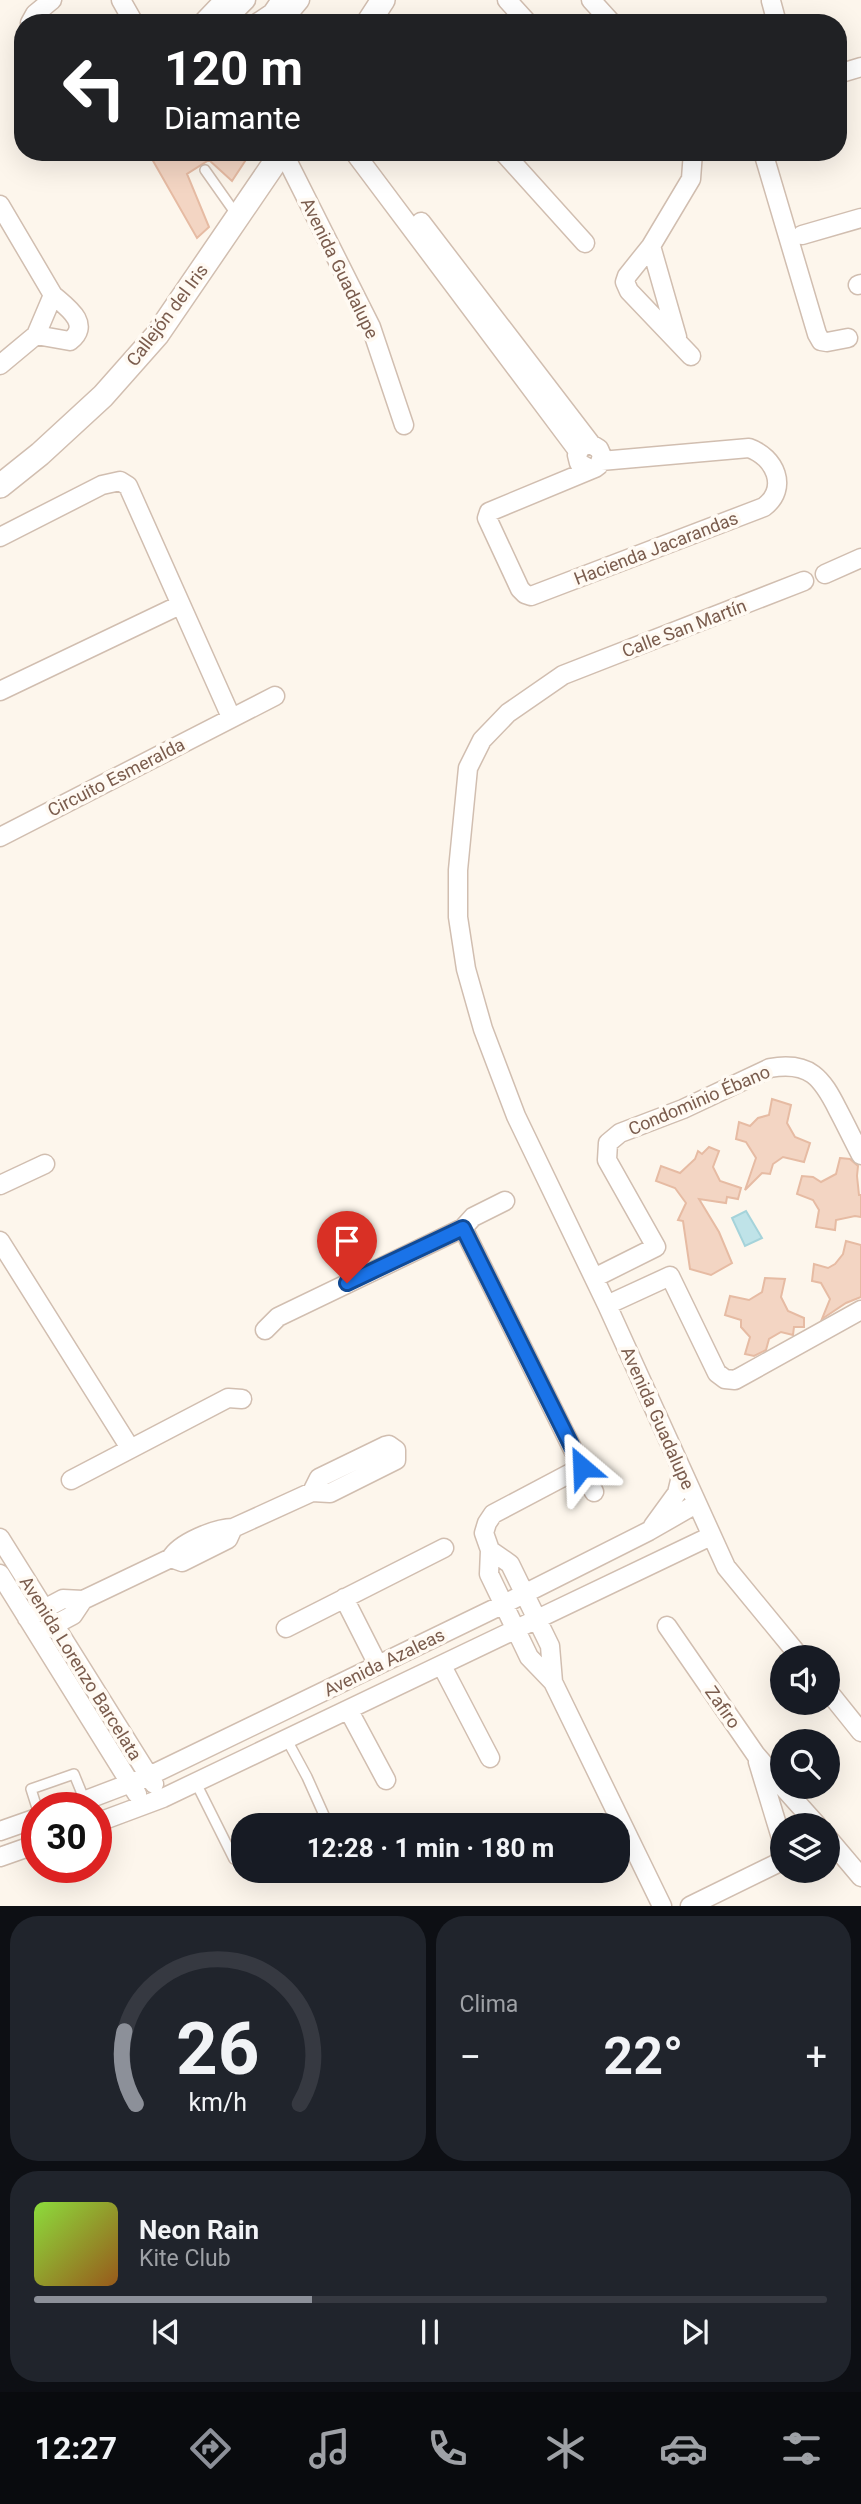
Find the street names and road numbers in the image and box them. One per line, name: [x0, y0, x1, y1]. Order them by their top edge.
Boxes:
street label: Avenida Guadalupe: [297, 194, 383, 342]
street label: Callejón del Iris: [122, 260, 212, 370]
street label: Hacienda Jacarandas: [571, 507, 741, 589]
street label: Calle San Martín: [619, 595, 749, 661]
street label: Circuito Esmeralda: [44, 733, 188, 821]
street label: Condominio Ébano: [625, 1061, 773, 1139]
street label: Avenida Guadalupe: [617, 1343, 699, 1493]
street label: Avenida Lorenzo Barcelata: [16, 1572, 146, 1764]
street label: Avenida Azaleas: [320, 1624, 448, 1700]
street label: Zafiro: [701, 1682, 745, 1732]

